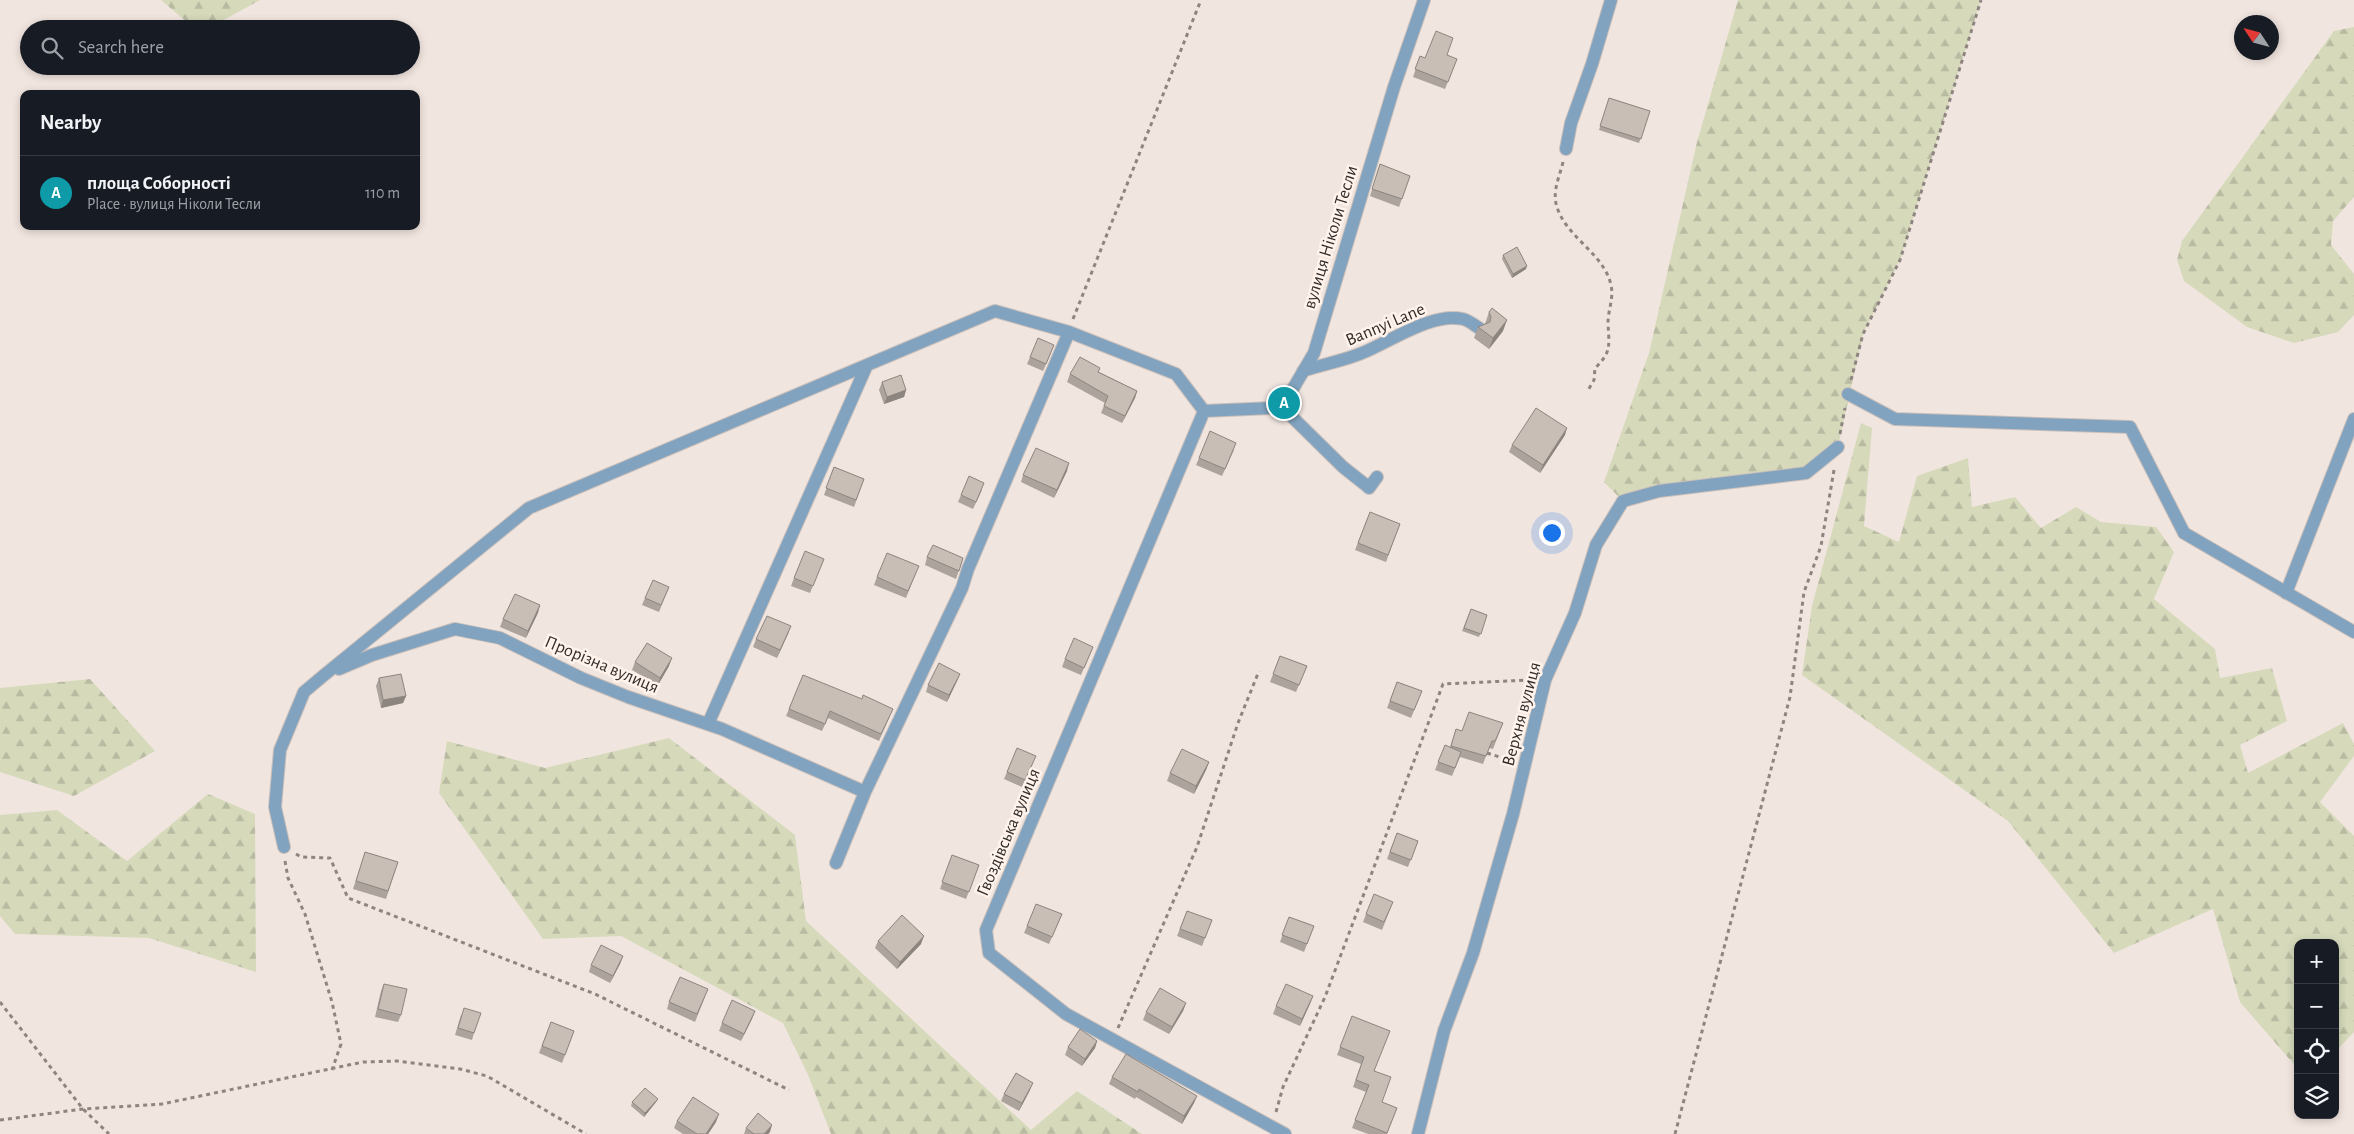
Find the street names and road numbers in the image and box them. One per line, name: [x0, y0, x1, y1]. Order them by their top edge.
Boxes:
street label: вулиця Ніколи Тесли: [1301, 164, 1361, 311]
street label: Bannyi Lane: [1343, 300, 1428, 350]
street label: Прорізна вулиця: [542, 633, 661, 697]
street label: Верхня вулиця: [1499, 660, 1545, 768]
street label: Гвоздівська вулиця: [974, 766, 1044, 899]

